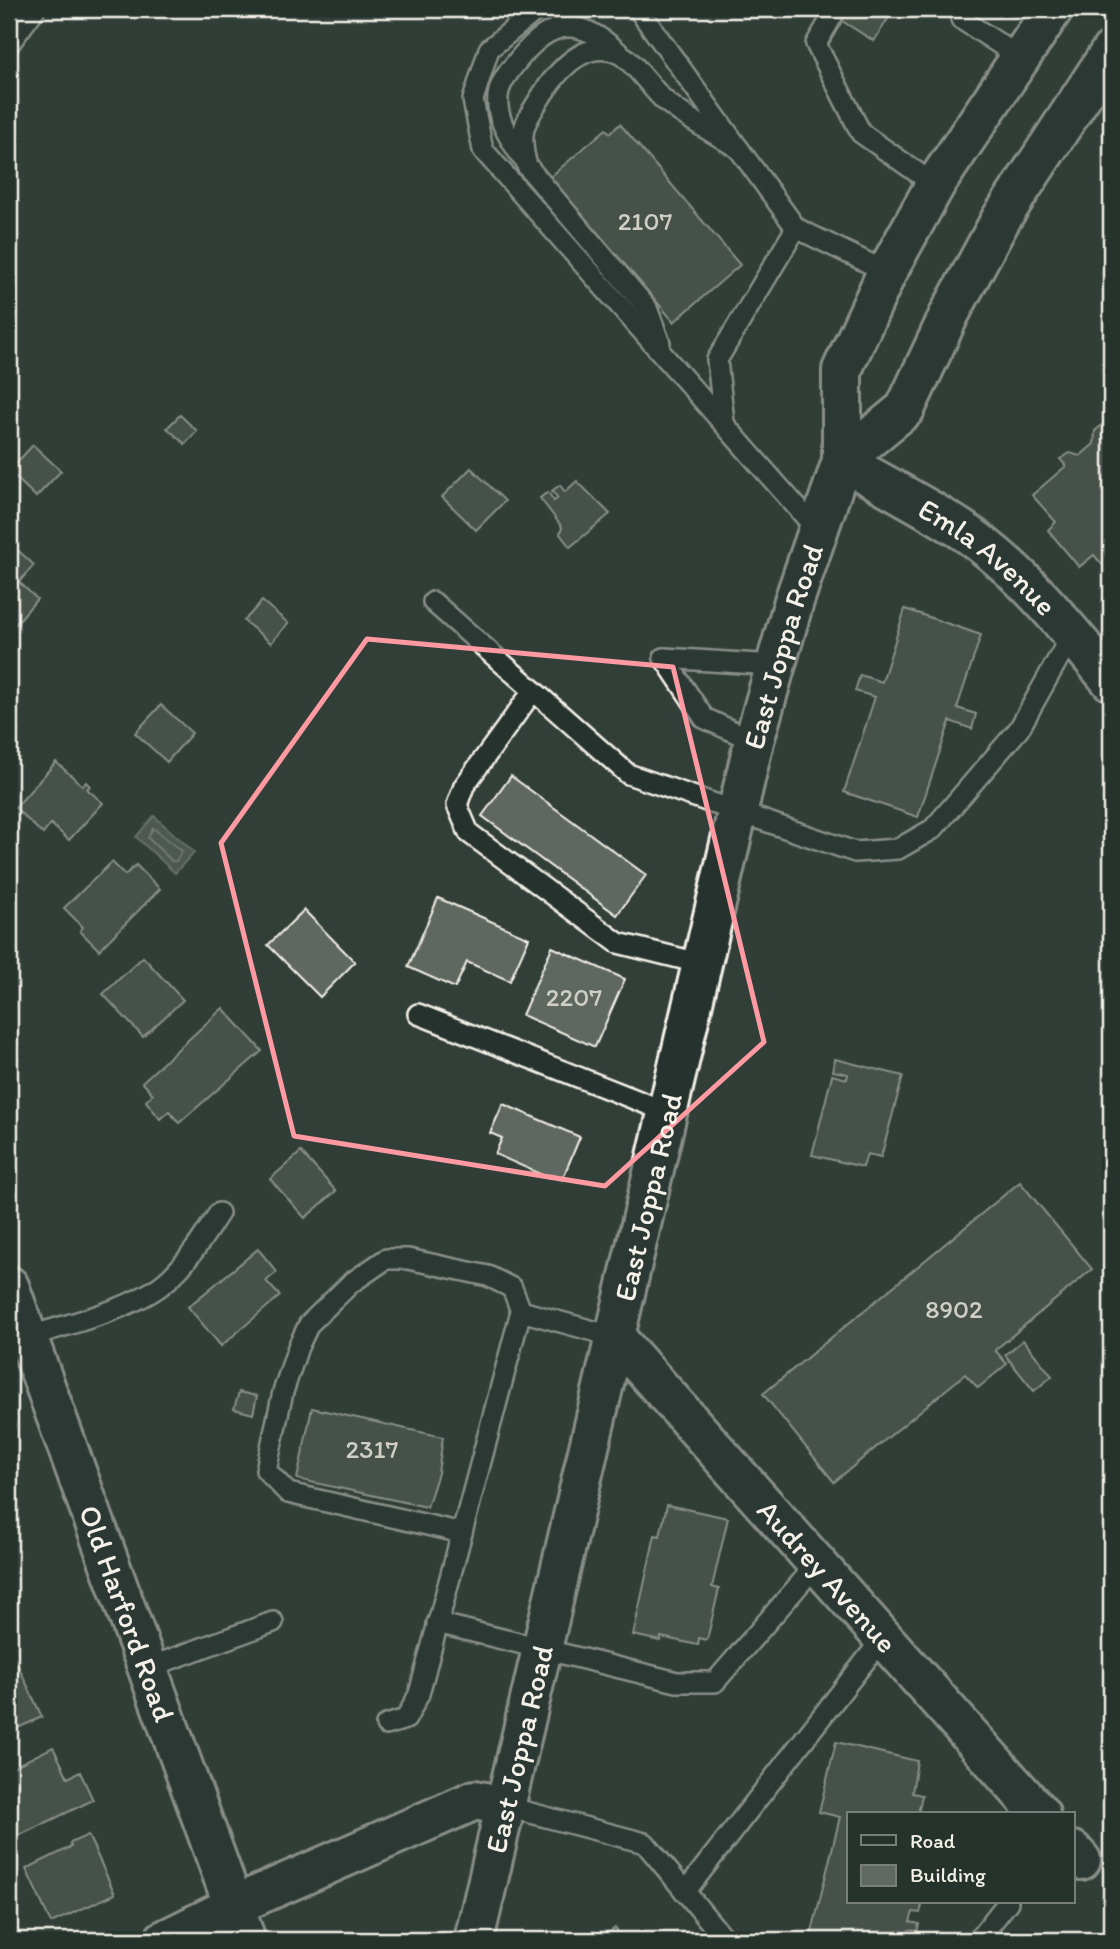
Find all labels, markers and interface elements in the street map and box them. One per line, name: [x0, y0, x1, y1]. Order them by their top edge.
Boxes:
house number: 2107: [618, 205, 672, 237]
street label: Emla Avenue: [912, 489, 1065, 623]
street label: East Joppa Road: [734, 539, 831, 753]
house number: 2207: [546, 981, 602, 1013]
street label: East Joppa Road: [605, 1089, 690, 1305]
house number: 8902: [925, 1293, 983, 1325]
house number: 2317: [346, 1433, 399, 1465]
street label: Audrey Avenue: [750, 1492, 906, 1660]
street label: Old Harford Road: [71, 1500, 184, 1727]
street label: East Joppa Road: [476, 1642, 561, 1857]
legend: [847, 1812, 1074, 1904]
text: Road: [910, 1828, 956, 1853]
text: Building: [910, 1862, 986, 1887]

